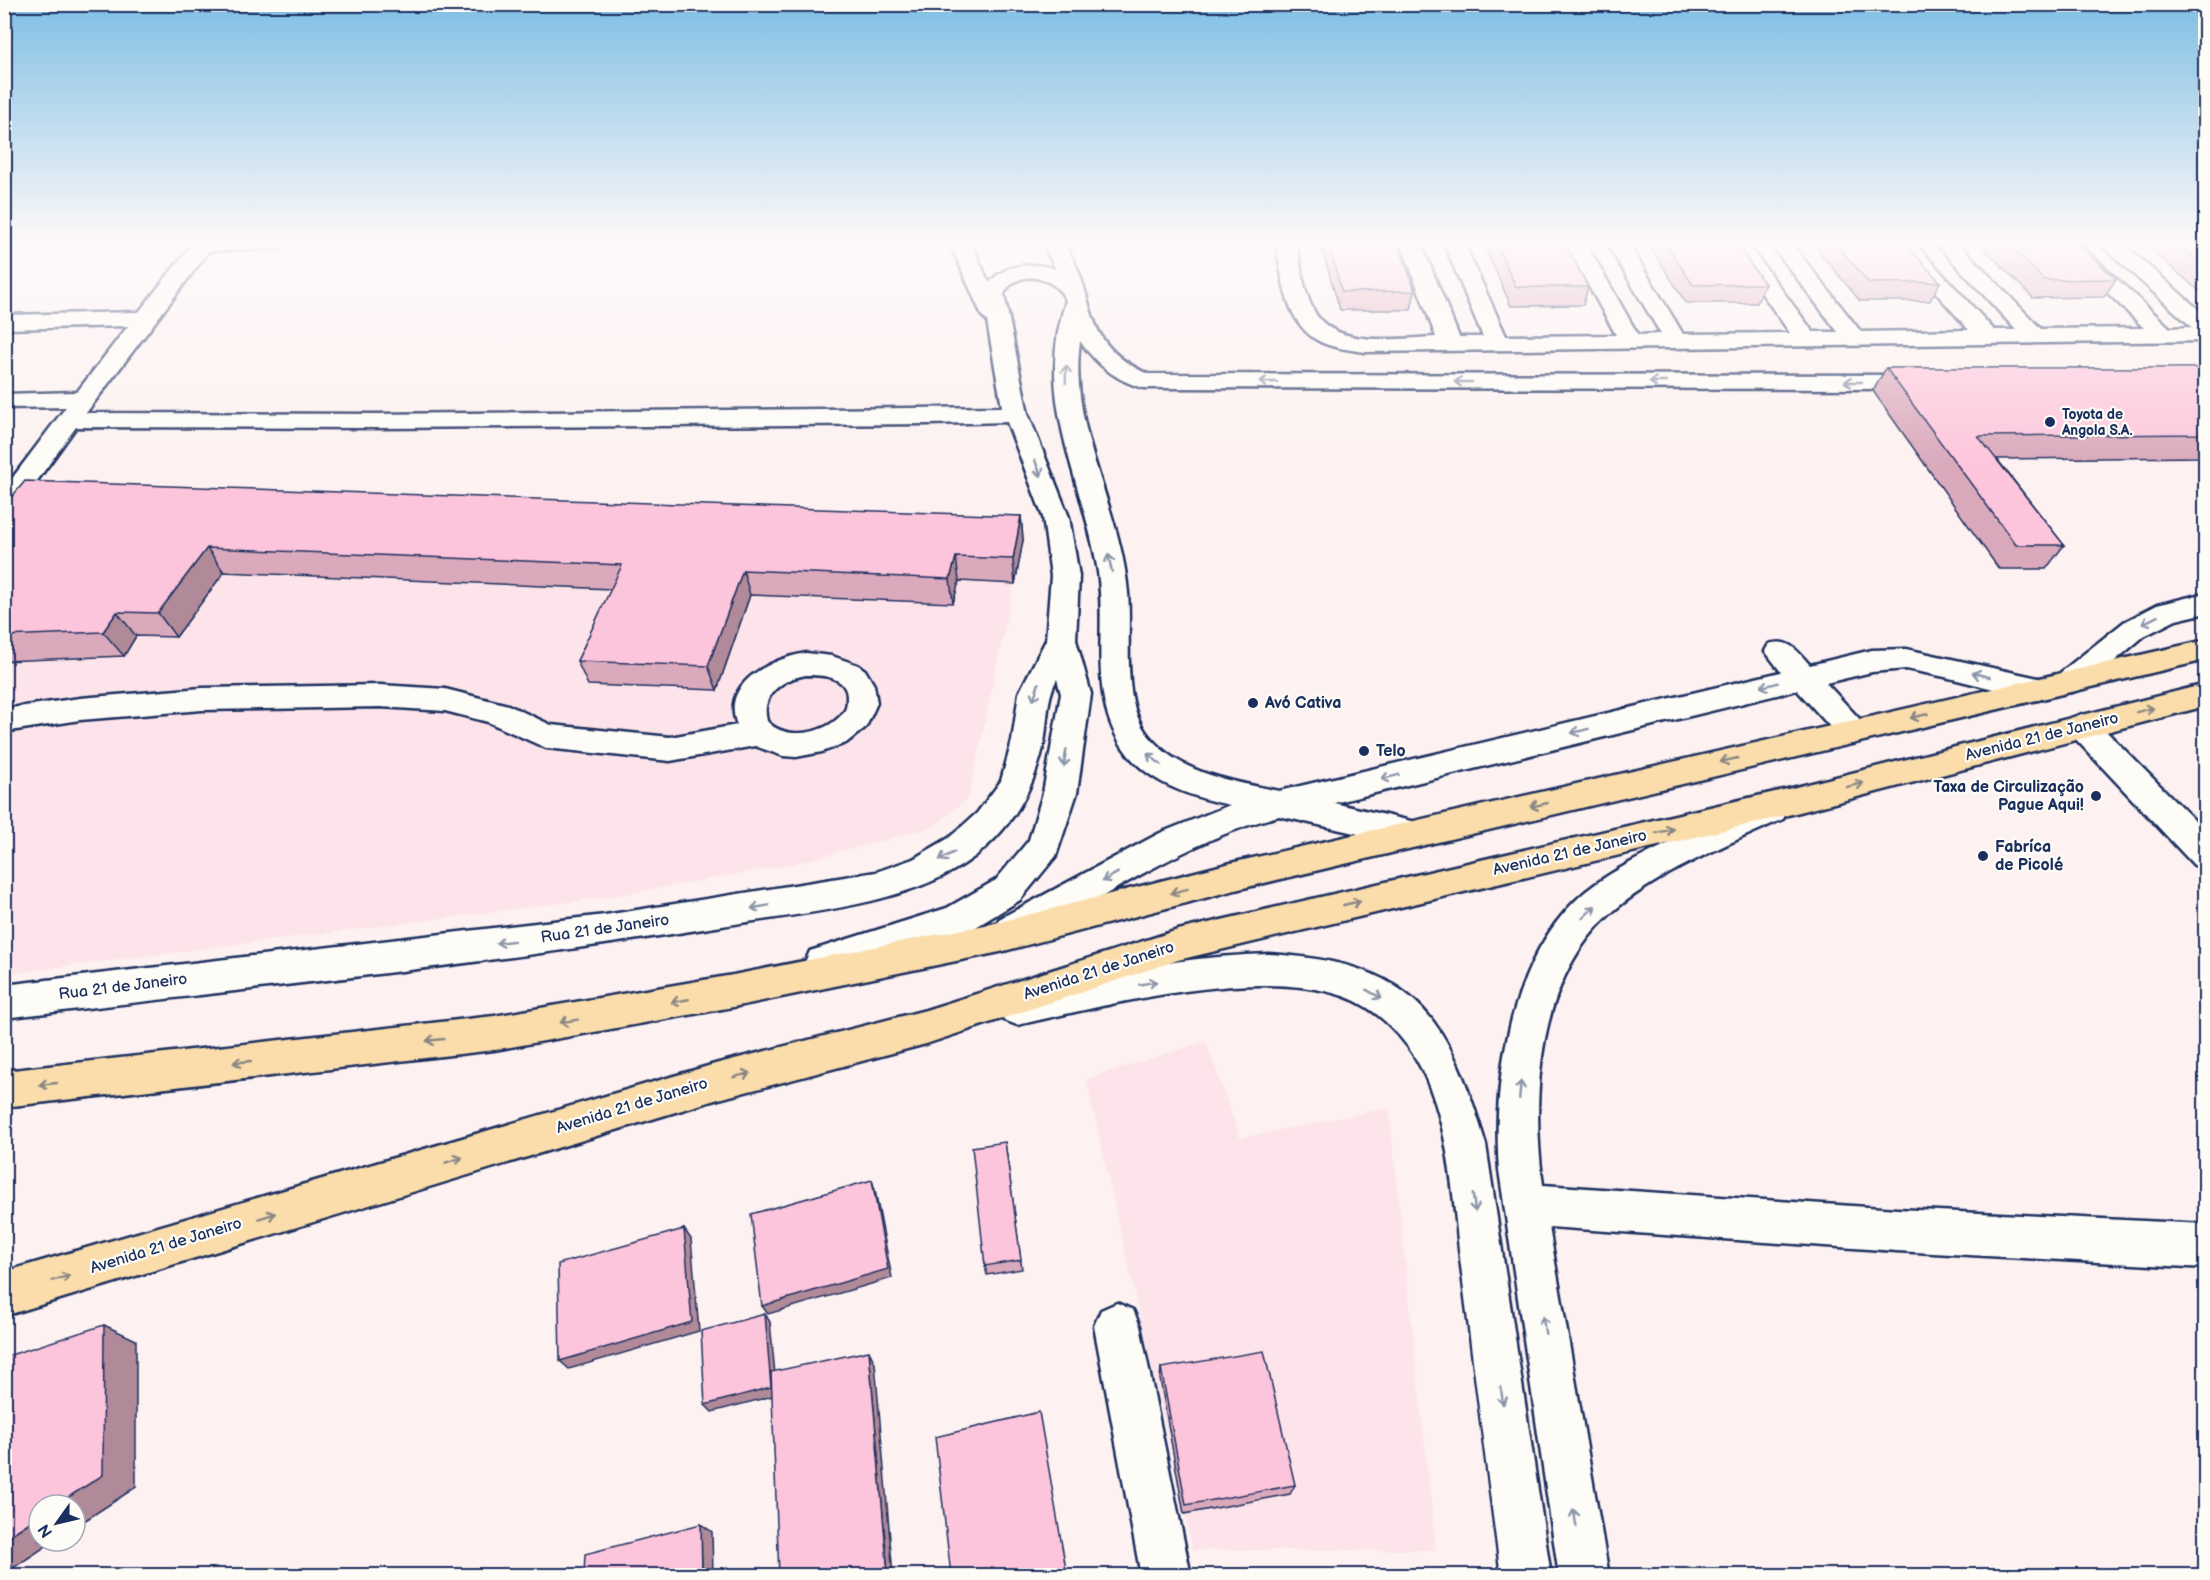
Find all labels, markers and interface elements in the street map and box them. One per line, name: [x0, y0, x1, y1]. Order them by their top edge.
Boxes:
one-way arrow: [1061, 364, 1072, 384]
one-way arrow: [1259, 376, 1279, 388]
one-way arrow: [1454, 376, 1474, 388]
one-way arrow: [1649, 376, 1669, 388]
one-way arrow: [1844, 376, 1864, 388]
place label: Toyota de Angola S.A.: [2061, 406, 2133, 439]
marker: Toyota de Angola S.A.: [2043, 415, 2057, 429]
one-way arrow: [1034, 458, 1045, 476]
one-way arrow: [1103, 554, 1115, 573]
one-way arrow: [2142, 615, 2160, 627]
one-way arrow: [1972, 668, 1991, 680]
one-way arrow: [1760, 680, 1779, 692]
one-way arrow: [1030, 683, 1041, 701]
place label: Avó Cativa: [1264, 694, 1341, 713]
marker: Avó Cativa: [1246, 696, 1260, 710]
one-way arrow: [2135, 704, 2154, 716]
street label: Avenida 21 de Janeiro: [1963, 709, 2121, 765]
one-way arrow: [1910, 711, 1929, 723]
one-way arrow: [1571, 726, 1590, 738]
place label: Telo: [1376, 742, 1406, 761]
marker: Telo: [1357, 744, 1371, 758]
one-way arrow: [1060, 748, 1071, 768]
one-way arrow: [1147, 752, 1162, 766]
one-way arrow: [1720, 755, 1739, 767]
one-way arrow: [1381, 771, 1400, 783]
one-way arrow: [1845, 778, 1864, 790]
place label: Taxa de Circulização Pague Aqui!: [1934, 778, 2084, 815]
marker: Taxa de Circulização Pague Aqui!: [2089, 789, 2103, 803]
one-way arrow: [1530, 799, 1549, 811]
one-way arrow: [1655, 824, 1674, 836]
street label: Avenida 21 de Janeiro: [1491, 826, 1649, 880]
place label: Fabríca de Picolé: [1995, 838, 2064, 875]
marker: Fabríca de Picolé: [1976, 849, 1990, 863]
one-way arrow: [939, 851, 957, 862]
one-way arrow: [1101, 872, 1119, 883]
one-way arrow: [1170, 885, 1189, 897]
one-way arrow: [1343, 897, 1362, 909]
one-way arrow: [751, 901, 771, 912]
one-way arrow: [1582, 905, 1597, 919]
street label: Rua 21 de Janeiro: [540, 911, 670, 947]
one-way arrow: [496, 937, 515, 948]
street label: Avenida 21 de Janeiro: [1021, 938, 1177, 1004]
street label: Rua 21 de Janeiro: [58, 970, 188, 1004]
one-way arrow: [1137, 977, 1157, 988]
one-way arrow: [1365, 989, 1383, 1000]
one-way arrow: [671, 996, 690, 1007]
one-way arrow: [560, 1016, 579, 1027]
one-way arrow: [426, 1035, 446, 1046]
one-way arrow: [232, 1057, 252, 1068]
one-way arrow: [732, 1068, 751, 1080]
street label: Avenida 21 de Janeiro: [554, 1074, 710, 1138]
one-way arrow: [39, 1079, 58, 1090]
one-way arrow: [1515, 1081, 1526, 1100]
one-way arrow: [444, 1154, 463, 1165]
one-way arrow: [1469, 1192, 1480, 1212]
one-way arrow: [258, 1210, 277, 1221]
street label: Avenida 21 de Janeiro: [88, 1214, 244, 1278]
one-way arrow: [51, 1272, 70, 1283]
one-way arrow: [1538, 1316, 1549, 1336]
one-way arrow: [1496, 1385, 1507, 1405]
north arrow: [27, 1493, 87, 1553]
one-way arrow: [1569, 1508, 1580, 1528]
text: N: [35, 1520, 57, 1541]

